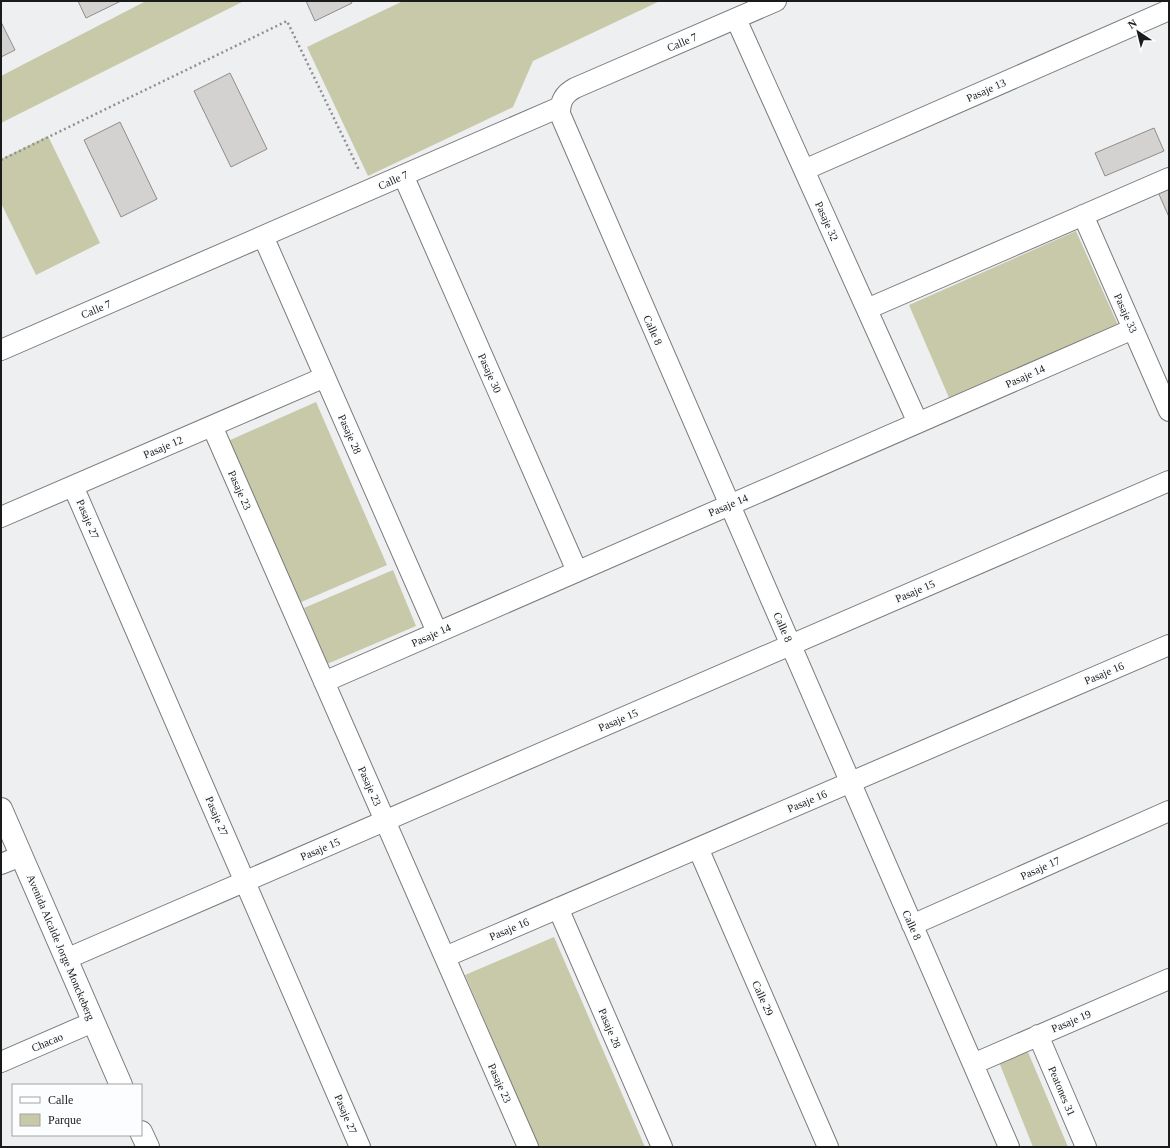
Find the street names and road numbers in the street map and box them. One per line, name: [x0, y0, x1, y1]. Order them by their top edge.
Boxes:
street label: Calle 7: [665, 30, 699, 54]
street label: Pasaje 13: [964, 76, 1008, 104]
street label: Calle 7: [376, 168, 410, 192]
street label: Pasaje 32: [813, 199, 841, 243]
street label: Pasaje 33: [1112, 291, 1140, 335]
street label: Calle 7: [79, 297, 113, 321]
street label: Calle 8: [641, 313, 665, 347]
street label: Pasaje 30: [476, 351, 504, 395]
street label: Pasaje 14: [1003, 362, 1047, 390]
street label: Pasaje 28: [336, 412, 364, 456]
street label: Pasaje 12: [141, 433, 185, 461]
street label: Pasaje 23: [226, 468, 254, 512]
street label: Pasaje 14: [706, 491, 750, 519]
street label: Pasaje 27: [74, 497, 102, 541]
street label: Pasaje 15: [893, 577, 937, 605]
street label: Calle 8: [771, 610, 795, 644]
street label: Pasaje 14: [409, 621, 453, 649]
street label: Pasaje 16: [1082, 659, 1126, 687]
street label: Pasaje 15: [596, 706, 640, 734]
street label: Pasaje 23: [356, 764, 384, 808]
street label: Pasaje 16: [785, 787, 829, 815]
street label: Pasaje 27: [203, 794, 231, 838]
street label: Pasaje 15: [298, 835, 342, 863]
street label: Pasaje 17: [1018, 854, 1062, 882]
street label: Avenida Alcalde Jorge Monckeberg: [25, 872, 97, 1022]
street label: Calle 8: [900, 908, 924, 942]
street label: Pasaje 16: [487, 915, 531, 943]
street label: Calle 29: [750, 979, 776, 1018]
street label: Pasaje 28: [596, 1006, 624, 1050]
street label: Pasaje 19: [1049, 1007, 1093, 1035]
street label: Chacao: [29, 1030, 65, 1054]
street label: Pasaje 23: [486, 1061, 514, 1105]
street label: Peatones 31: [1046, 1064, 1078, 1118]
street label: Pasaje 27: [332, 1092, 360, 1136]

